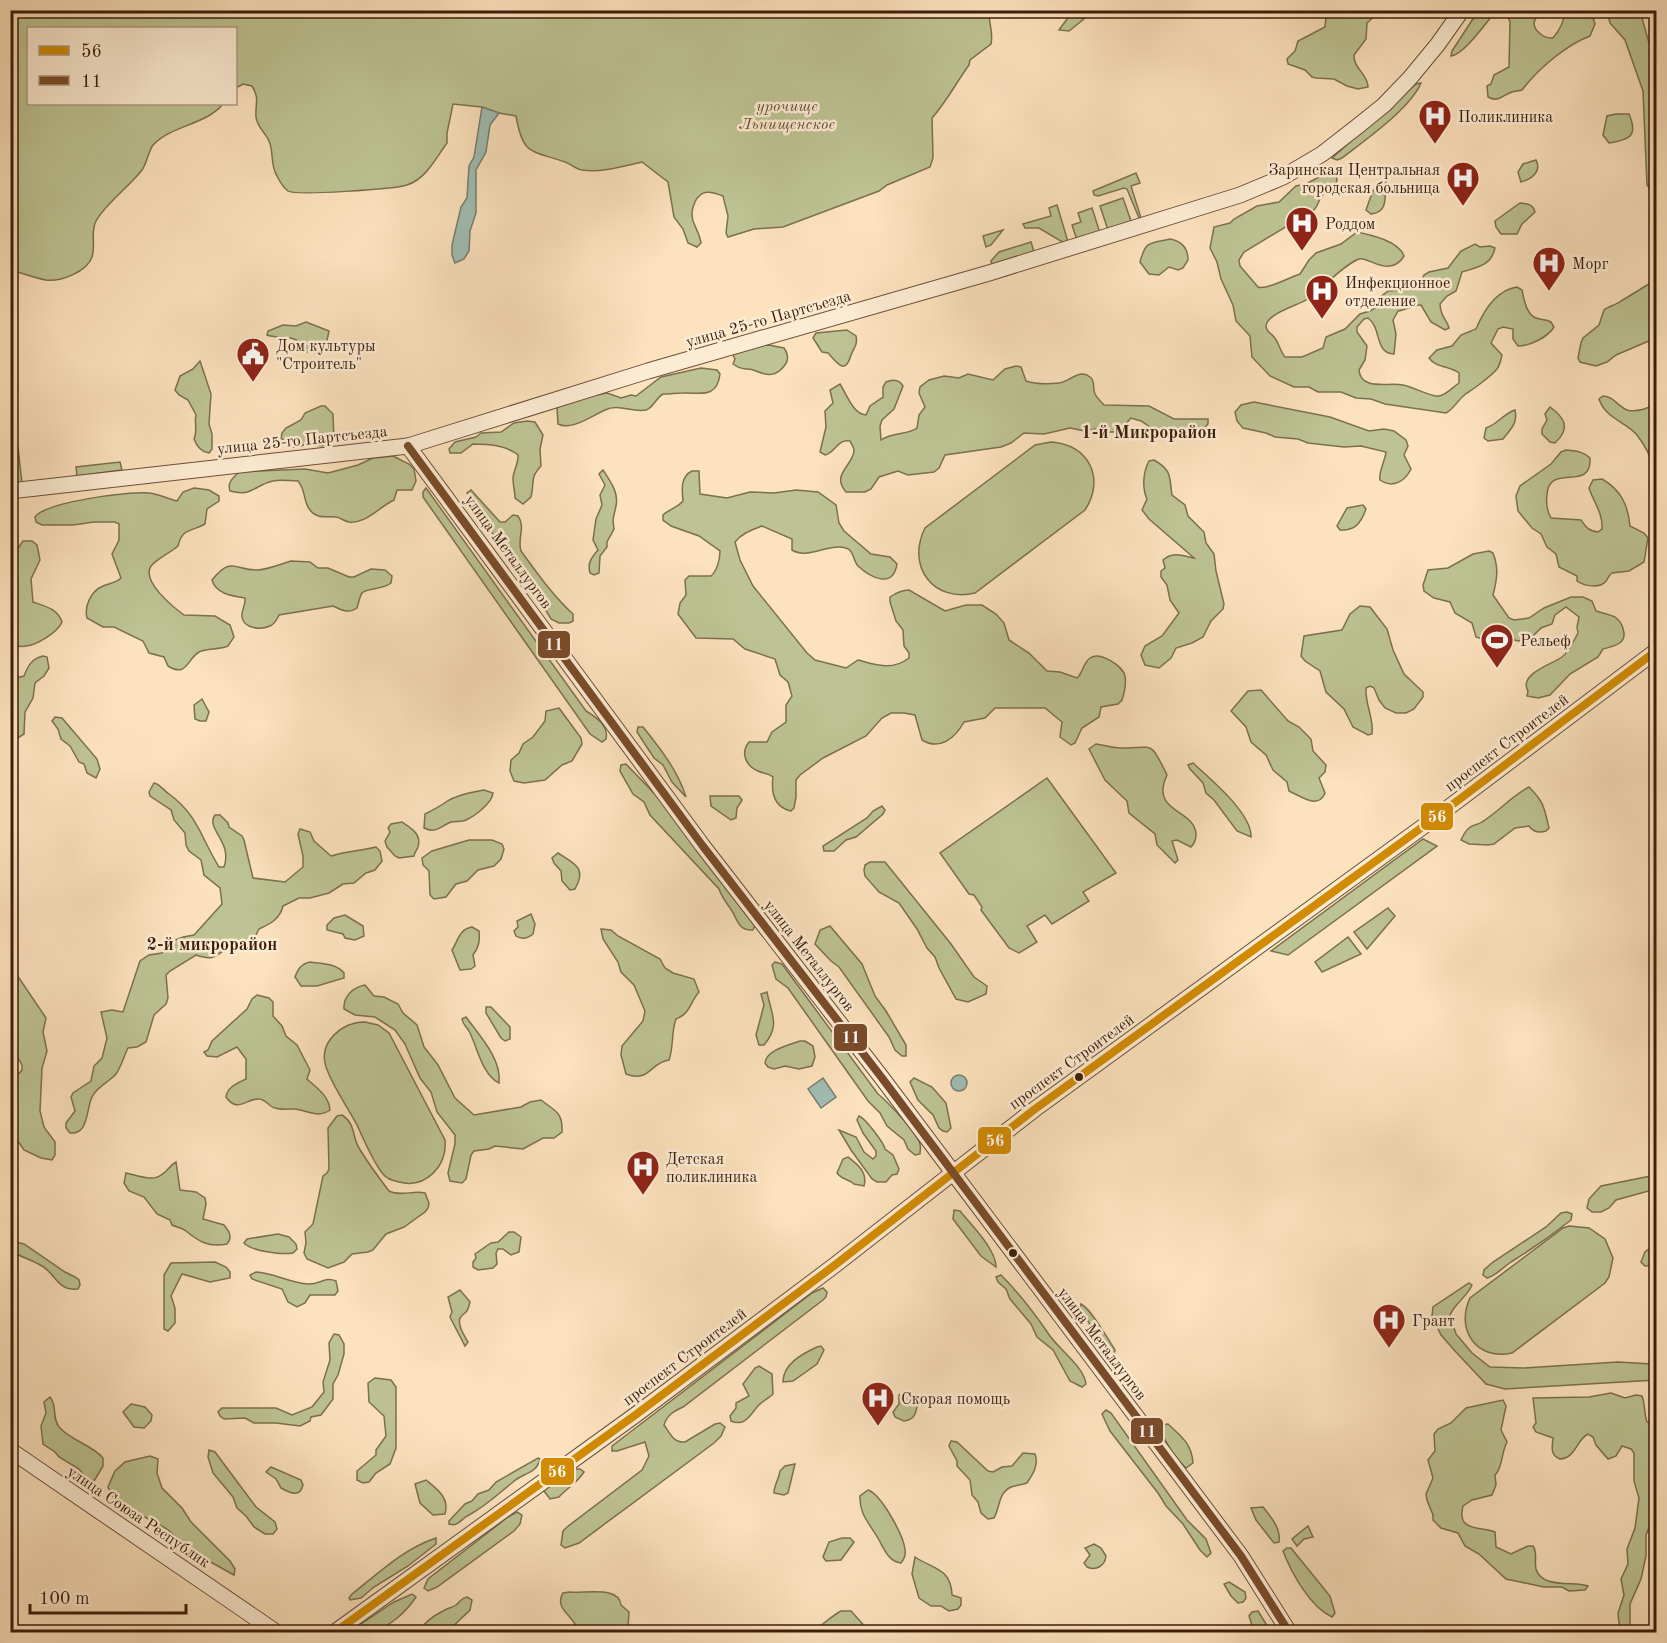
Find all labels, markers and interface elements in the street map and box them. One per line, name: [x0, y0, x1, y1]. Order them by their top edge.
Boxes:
legend: [27, 27, 237, 105]
text: 56: [81, 43, 102, 61]
text: 11: [81, 73, 102, 91]
hospital icon: Поликлиника: [1417, 98, 1453, 145]
park label: урочище Льнищенское: [739, 99, 835, 133]
place label: Поликлиника: [1458, 110, 1553, 126]
hospital icon: Заринская Центральная городская больница: [1445, 160, 1481, 207]
place label: Заринская Центральная городская больница: [1268, 163, 1440, 197]
hospital icon: Роддом: [1284, 205, 1320, 252]
place label: Роддом: [1325, 217, 1375, 233]
hospital icon: Морг: [1531, 245, 1567, 292]
place label: Морг: [1572, 257, 1609, 273]
hospital icon: Инфекционное отделение: [1304, 273, 1340, 320]
place label: Инфекционное отделение: [1345, 276, 1450, 310]
street label: улица 25-го Партсъезда: [684, 289, 853, 351]
public building icon: Дом культуры "Строитель": [235, 336, 271, 383]
place label: Дом культуры "Строитель": [276, 339, 376, 373]
street label: улица 25-го Партсъезда: [216, 424, 388, 458]
district label: 1-й Микрорайон: [1081, 424, 1217, 442]
street label: улица Металлургов: [461, 492, 554, 612]
sports icon: Рельеф: [1479, 622, 1515, 669]
line badge: 11: [537, 630, 571, 659]
place label: Рельеф: [1520, 634, 1571, 650]
text: 11: [545, 638, 563, 654]
street label: проспект Строителей: [1442, 692, 1572, 795]
line badge: 56: [1420, 802, 1454, 831]
text: 56: [1428, 810, 1446, 826]
street label: улица Металлургов: [760, 898, 857, 1015]
district label: 2-й микрорайон: [146, 936, 278, 954]
street label: проспект Строителей: [1007, 1012, 1138, 1113]
line badge: 11: [833, 1023, 868, 1052]
text: 11: [842, 1031, 860, 1047]
unlabelled marker: [1073, 1071, 1085, 1083]
line badge: 56: [977, 1126, 1012, 1155]
text: 56: [986, 1134, 1004, 1150]
hospital icon: Детская поликлиника: [625, 1149, 661, 1196]
place label: Детская поликлиника: [666, 1152, 757, 1186]
unlabelled marker: [1007, 1247, 1019, 1259]
street label: улица Металлургов: [1054, 1285, 1149, 1403]
hospital icon: Грант: [1371, 1302, 1407, 1349]
street label: проспект Строителей: [620, 1306, 750, 1409]
place label: Грант: [1412, 1314, 1455, 1330]
hospital icon: Скорая помощь: [860, 1380, 896, 1427]
place label: Скорая помощь: [901, 1392, 1010, 1408]
line badge: 11: [1130, 1417, 1164, 1445]
text: 11: [1138, 1425, 1156, 1441]
line badge: 56: [540, 1457, 575, 1486]
street label: улица Союза Республик: [64, 1464, 212, 1571]
text: 56: [548, 1465, 566, 1481]
scale bar: [30, 1577, 186, 1615]
text: 100 m: [39, 1590, 90, 1608]

